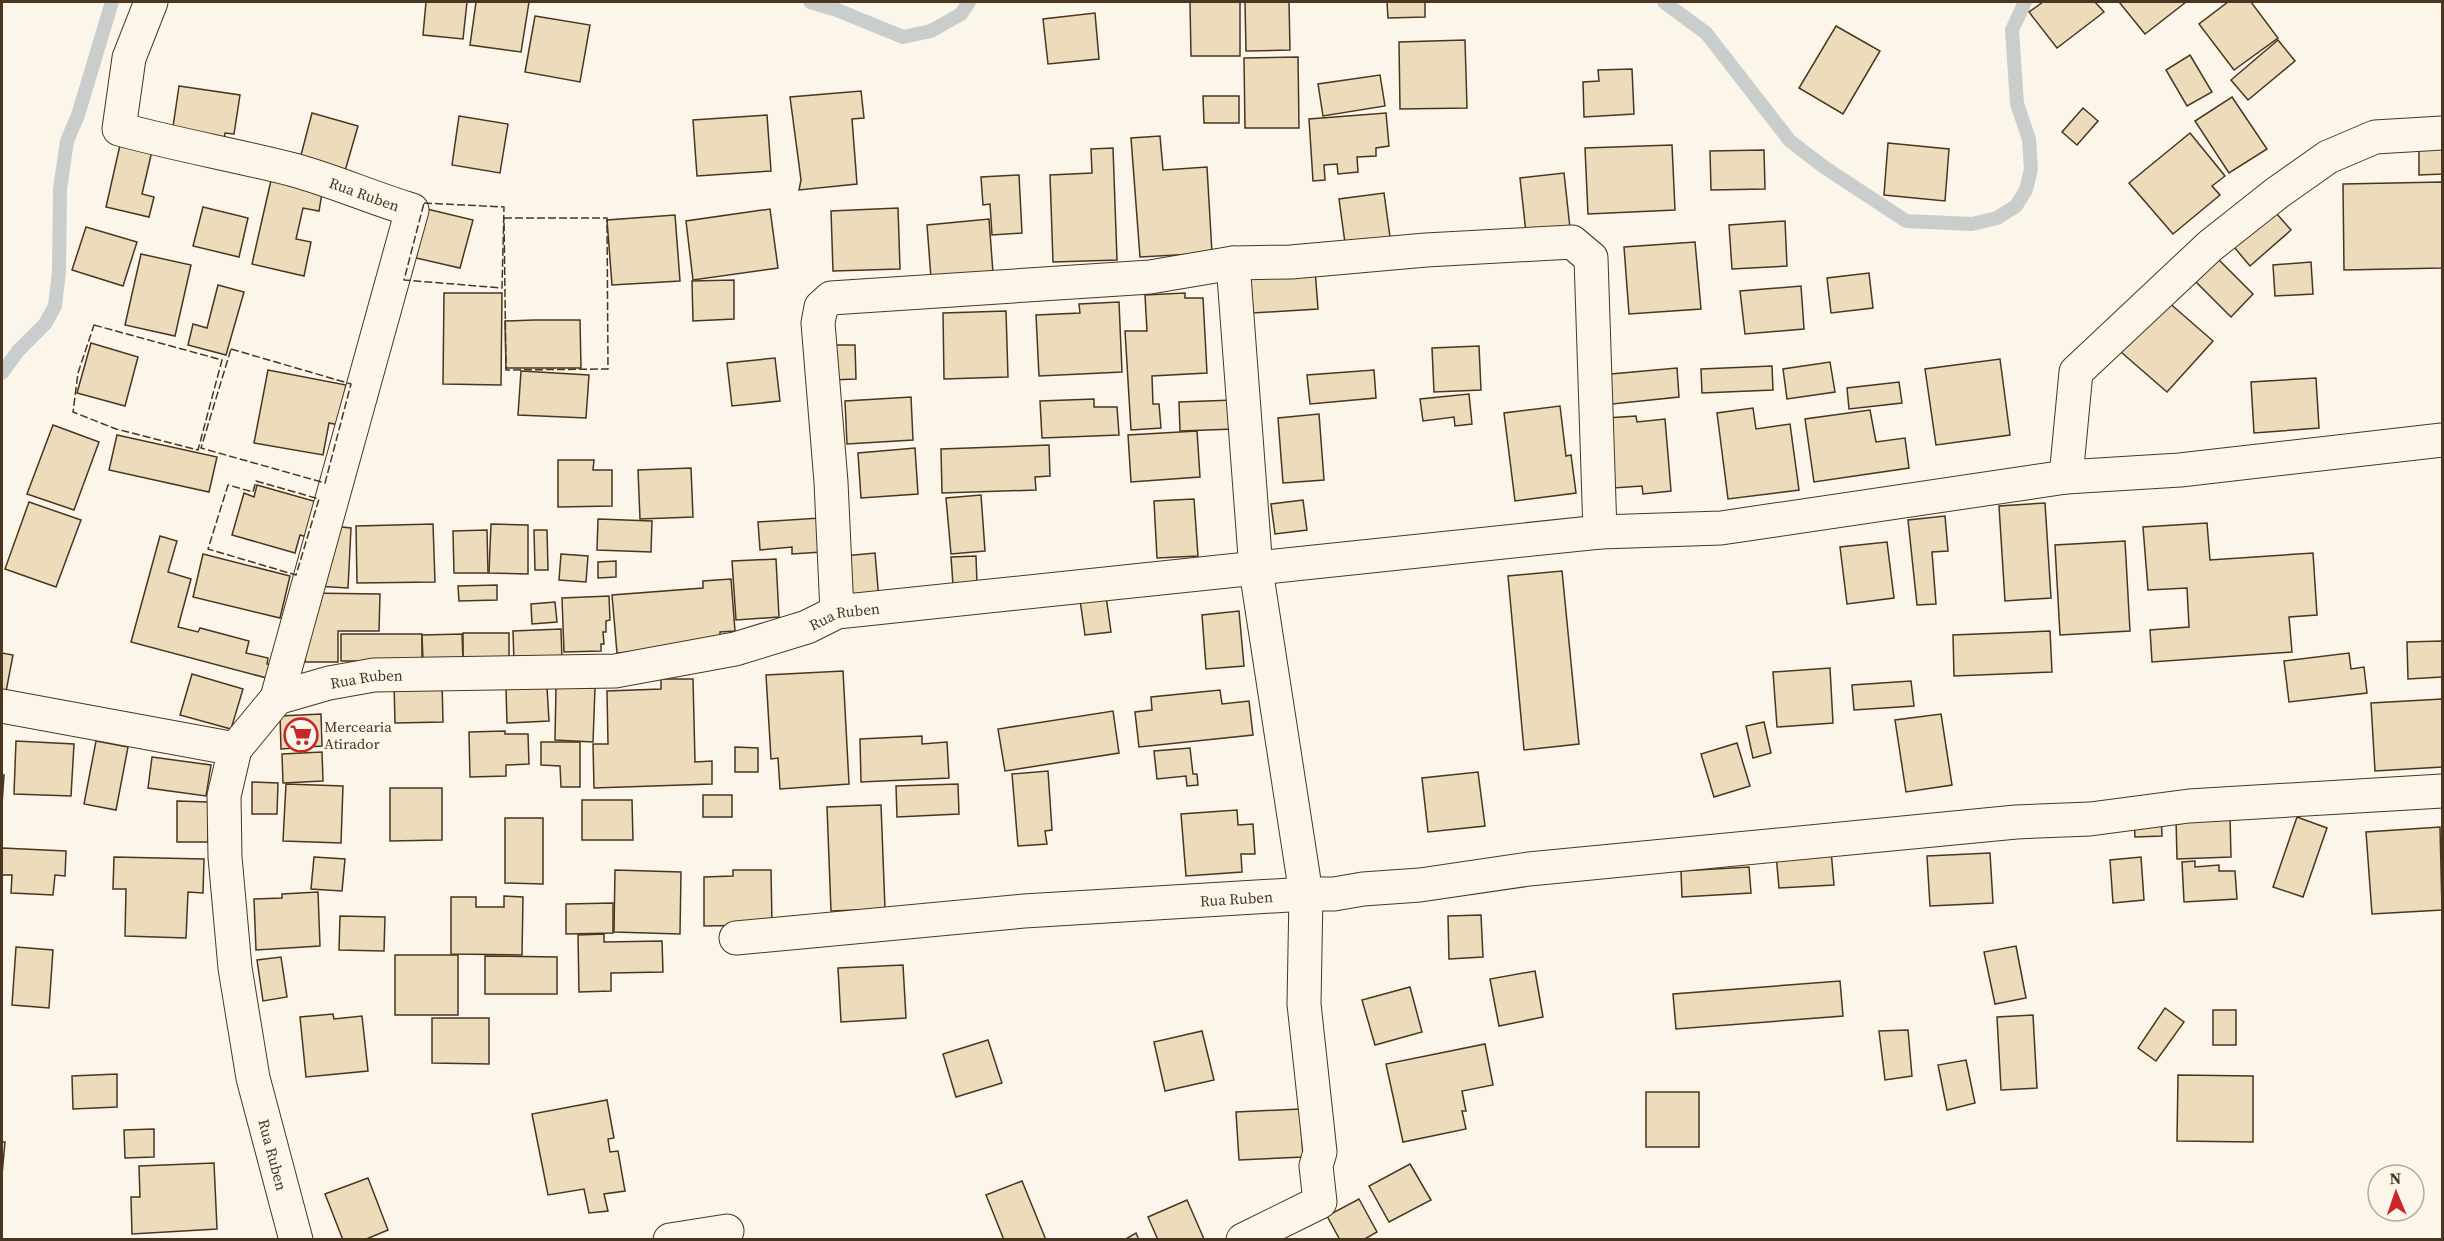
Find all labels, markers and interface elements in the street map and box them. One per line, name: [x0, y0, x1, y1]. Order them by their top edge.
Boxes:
street label: Rua Ruben: [326, 171, 402, 216]
street label: Rua Ruben: [805, 597, 881, 635]
street label: Rua Ruben: [328, 664, 403, 693]
place label: Mercearia Atirador: [324, 716, 392, 754]
supermarket icon: Mercearia Atirador: [283, 717, 319, 753]
street label: Rua Ruben: [1199, 886, 1274, 911]
street label: Rua Ruben: [254, 1116, 293, 1193]
north arrow: [2366, 1163, 2426, 1223]
text: N: [2389, 1167, 2402, 1189]

